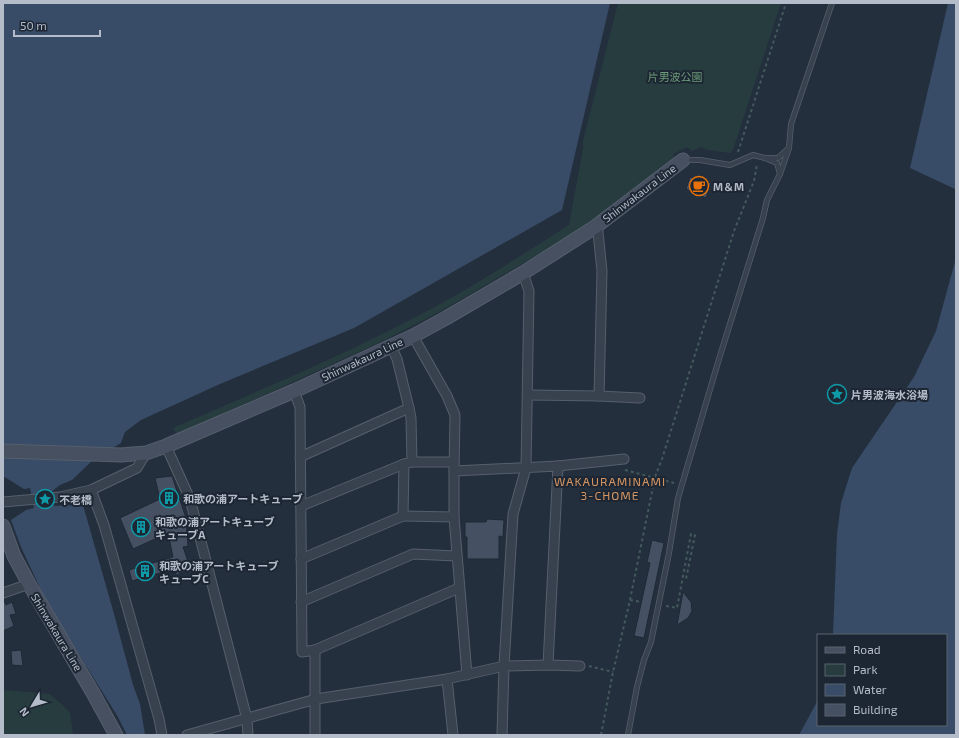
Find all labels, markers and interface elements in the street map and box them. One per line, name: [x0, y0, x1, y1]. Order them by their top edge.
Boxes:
scale bar: [14, 12, 100, 38]
text: 50 m: [20, 18, 47, 32]
park label: 片男波公園: [648, 70, 703, 83]
street label: Shinwakaura Line: [600, 161, 678, 225]
cafe icon: M＆M: [688, 175, 710, 197]
place label: M＆M: [713, 180, 744, 193]
street label: Shinwakaura Line: [319, 334, 405, 384]
place icon: 片男波海水浴場: [826, 383, 848, 405]
place label: 片男波海水浴場: [851, 388, 928, 401]
district label: WAKAURAMINAMI 3-CHOME: [554, 474, 666, 502]
building icon: 和歌の浦アートキューブ: [158, 487, 180, 509]
place icon: 不老橋: [34, 488, 56, 510]
place label: 和歌の浦アートキューブ: [183, 492, 303, 505]
place label: 不老橋: [59, 493, 92, 506]
place label: 和歌の浦アートキューブ キューブA: [155, 515, 275, 541]
building icon: 和歌の浦アートキューブ キューブA: [130, 516, 152, 538]
place label: 和歌の浦アートキューブ キューブC: [159, 559, 279, 585]
building icon: 和歌の浦アートキューブ キューブC: [134, 560, 156, 582]
street label: Shinwakaura Line: [29, 591, 85, 673]
legend: [817, 634, 947, 726]
text: Road: [853, 642, 881, 656]
text: Park: [853, 662, 878, 676]
text: Water: [853, 682, 887, 696]
north arrow: [12, 686, 52, 726]
text: Building: [853, 702, 898, 716]
text: N: [16, 705, 31, 720]

